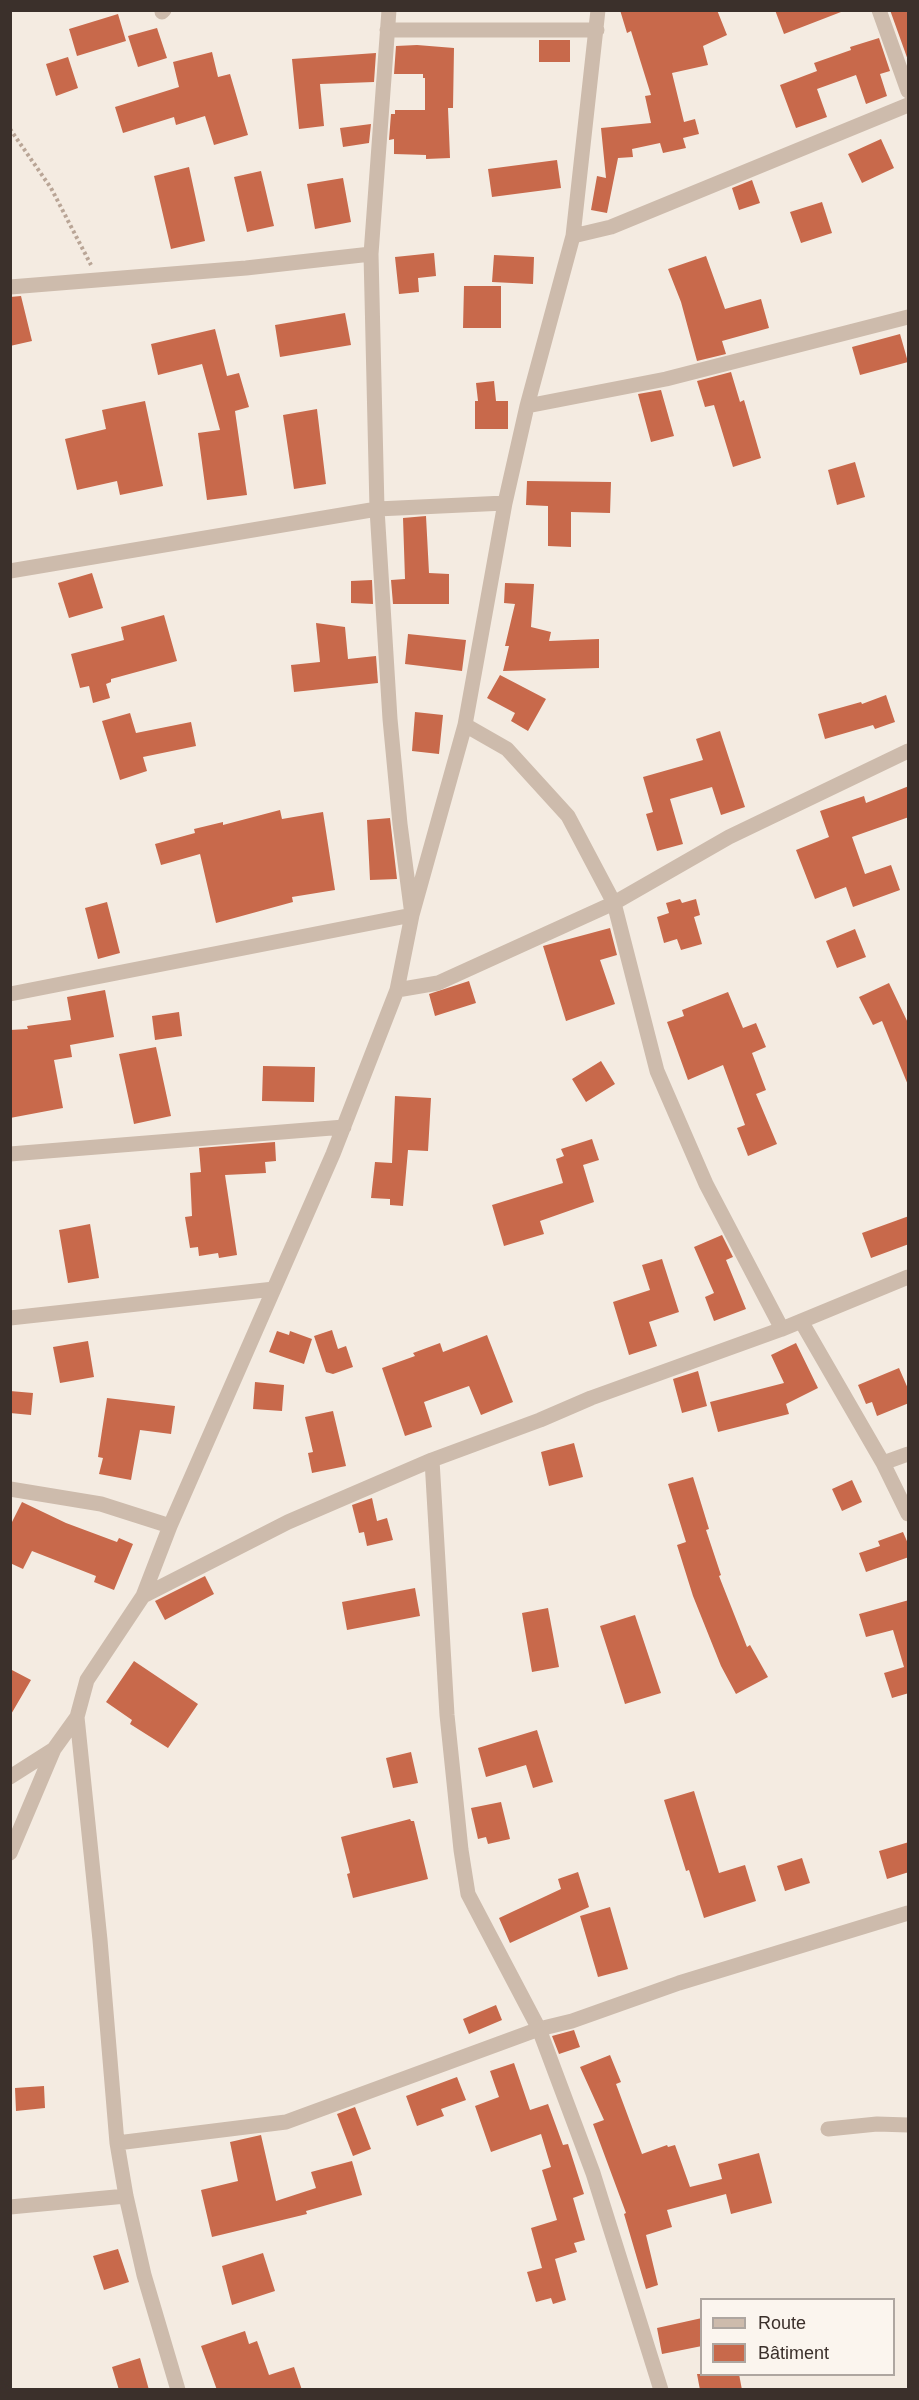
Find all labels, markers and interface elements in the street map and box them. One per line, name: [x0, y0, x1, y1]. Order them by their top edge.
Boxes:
legend: [700, 2298, 895, 2376]
text: Route: [758, 2313, 806, 2333]
text: Bâtiment: [758, 2343, 829, 2363]

